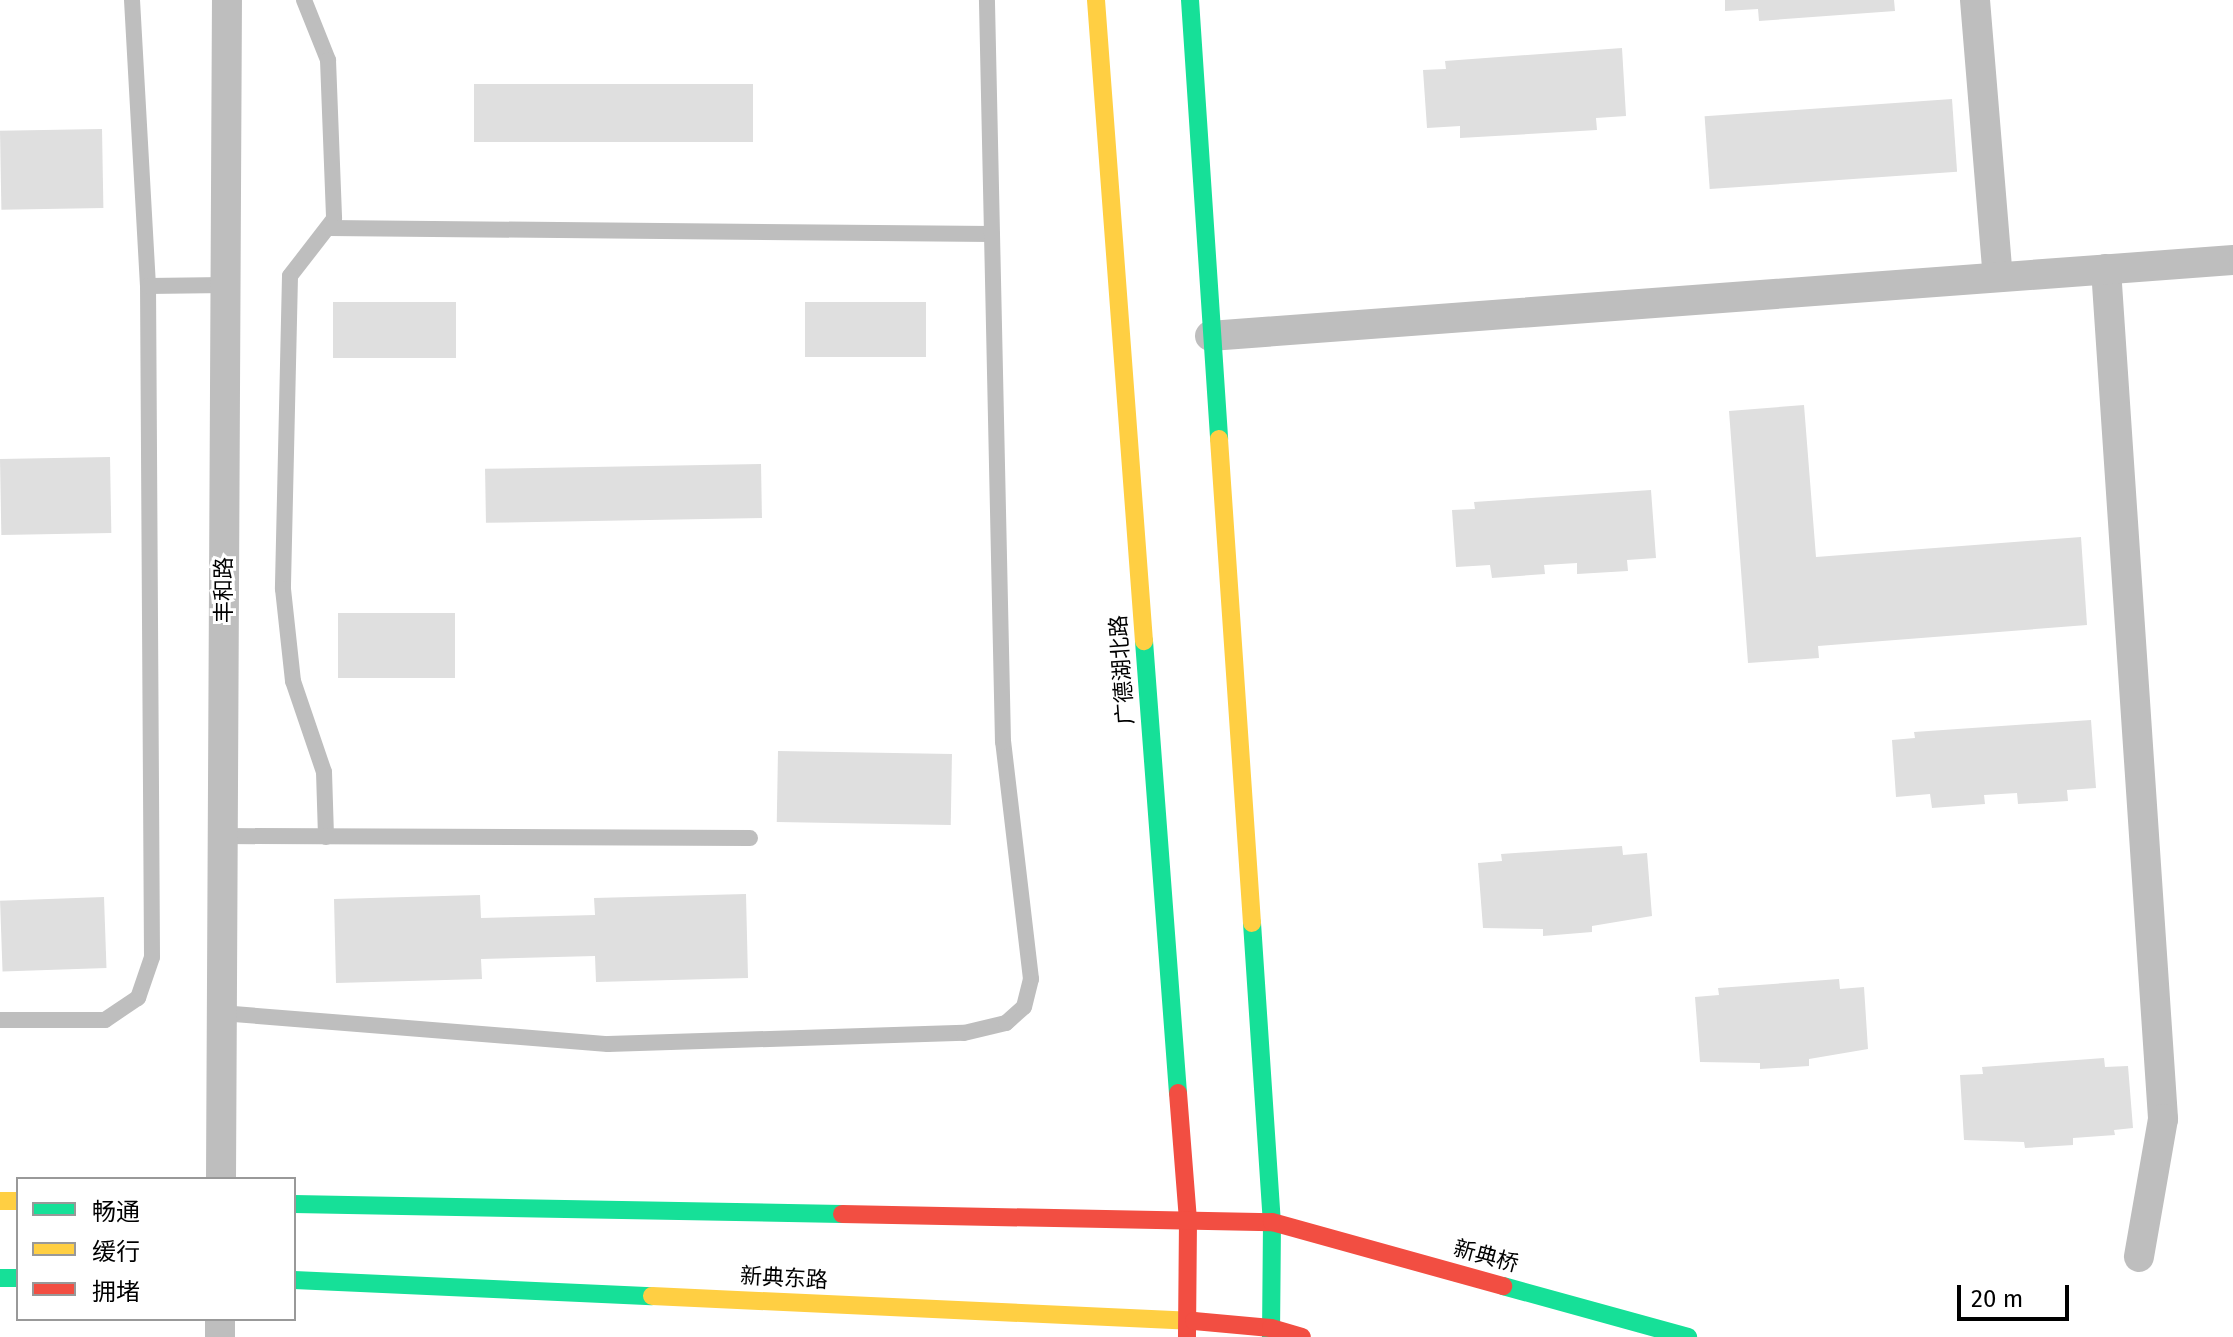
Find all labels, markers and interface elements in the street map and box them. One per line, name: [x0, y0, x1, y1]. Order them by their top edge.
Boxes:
street label: 丰和路: [211, 557, 237, 623]
street label: 广德湖北路: [1105, 614, 1139, 726]
legend: [16, 1177, 296, 1321]
text: 畅通: [92, 1198, 140, 1226]
street label: 新典桥: [1451, 1235, 1521, 1277]
text: 缓行: [92, 1238, 140, 1266]
street label: 新典东路: [739, 1263, 829, 1293]
scale bar: [1961, 1269, 2073, 1319]
text: 拥堵: [92, 1278, 140, 1306]
text: 20 m: [1971, 1285, 2023, 1313]

